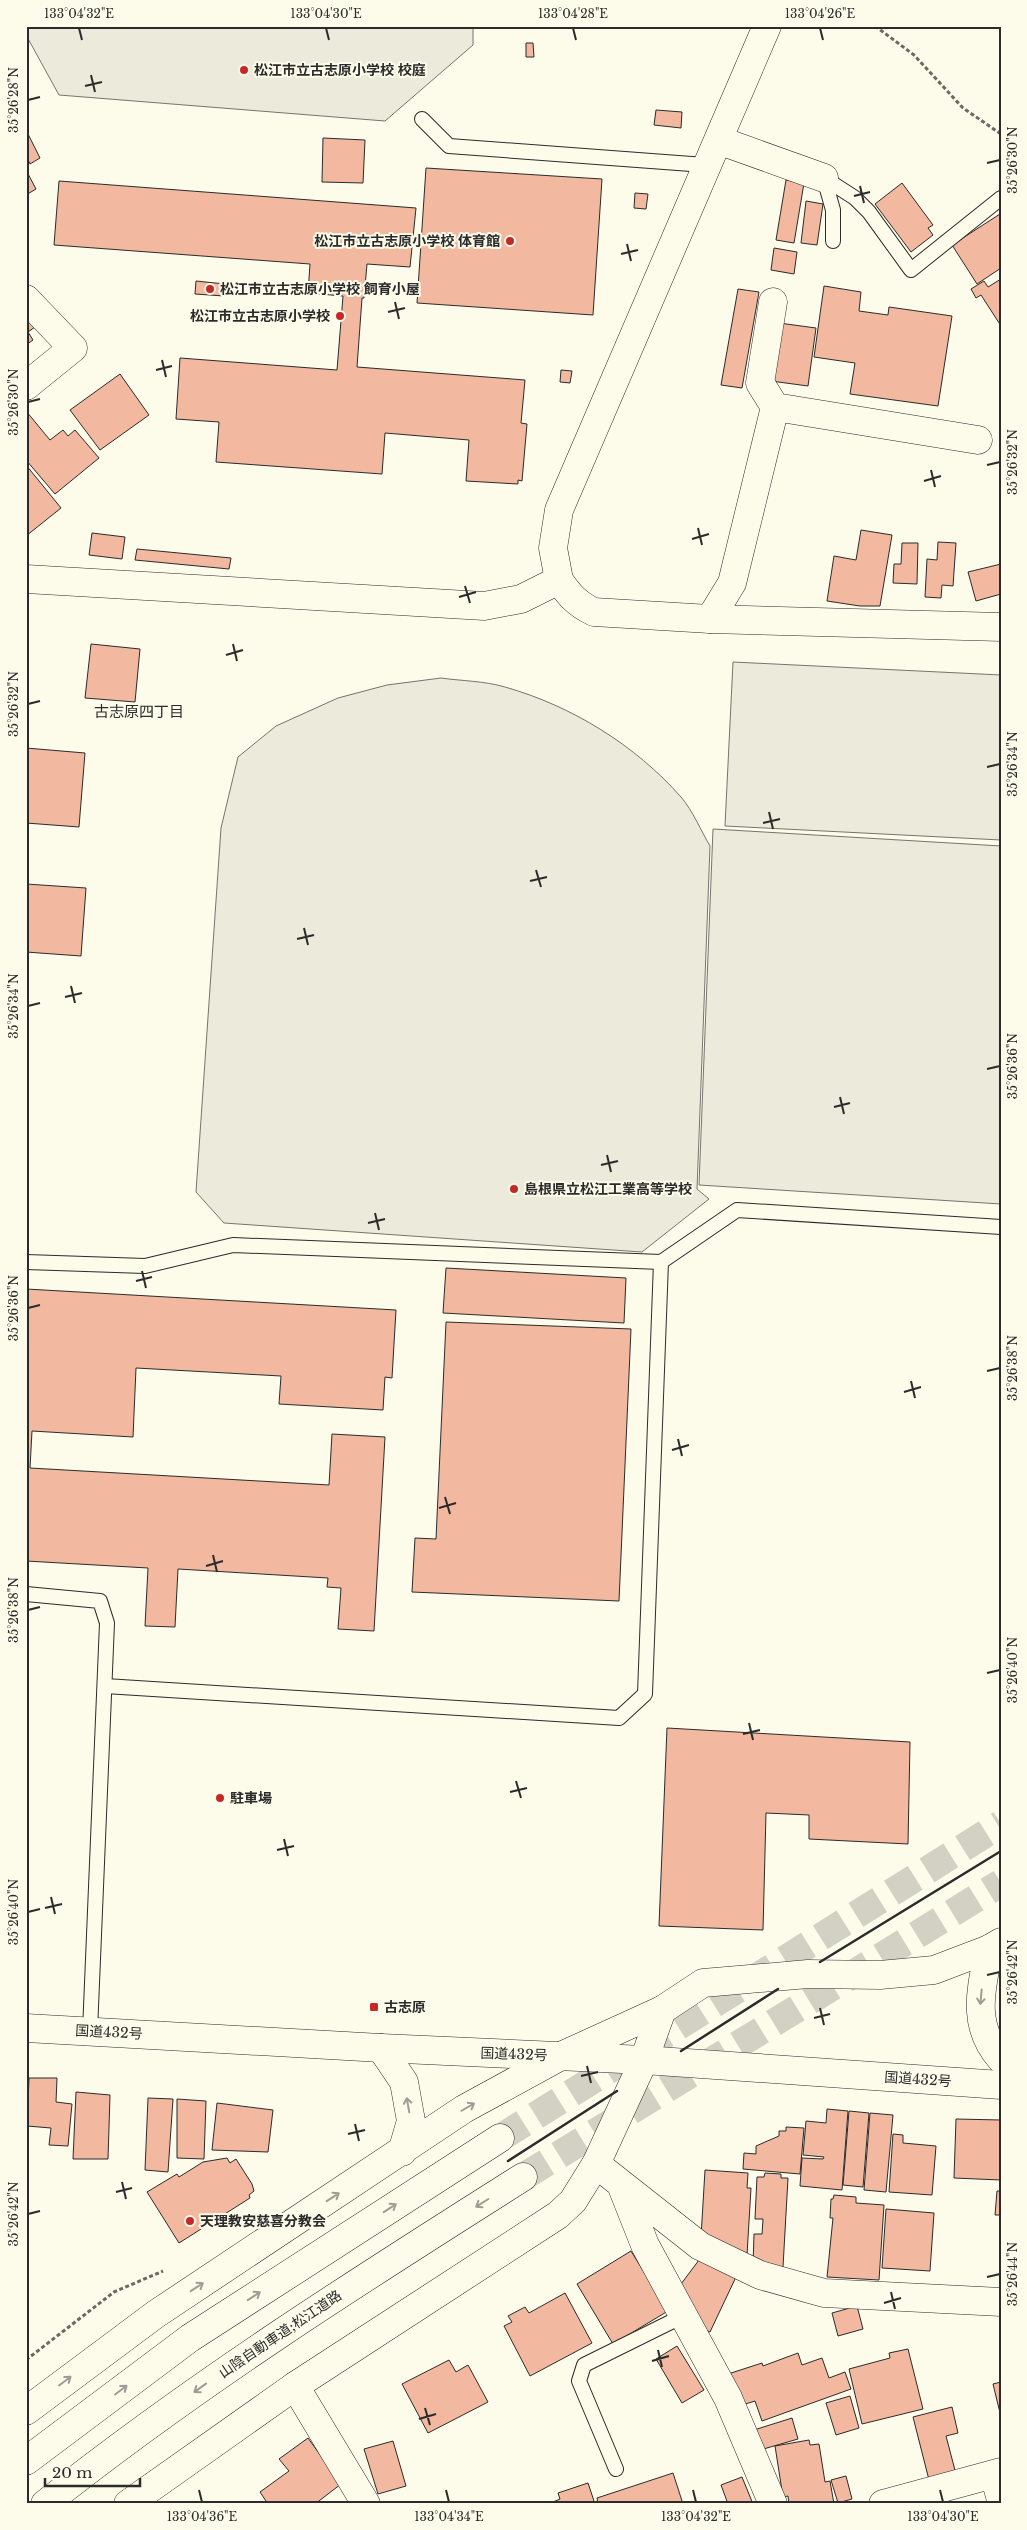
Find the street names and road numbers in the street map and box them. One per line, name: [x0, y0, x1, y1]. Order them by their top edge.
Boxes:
street label: 国道432号: [75, 2021, 143, 2043]
street label: 国道432号: [480, 2044, 548, 2064]
street label: 国道432号: [884, 2068, 952, 2090]
street label: 山陰自動車道;松江道路: [215, 2286, 345, 2382]

